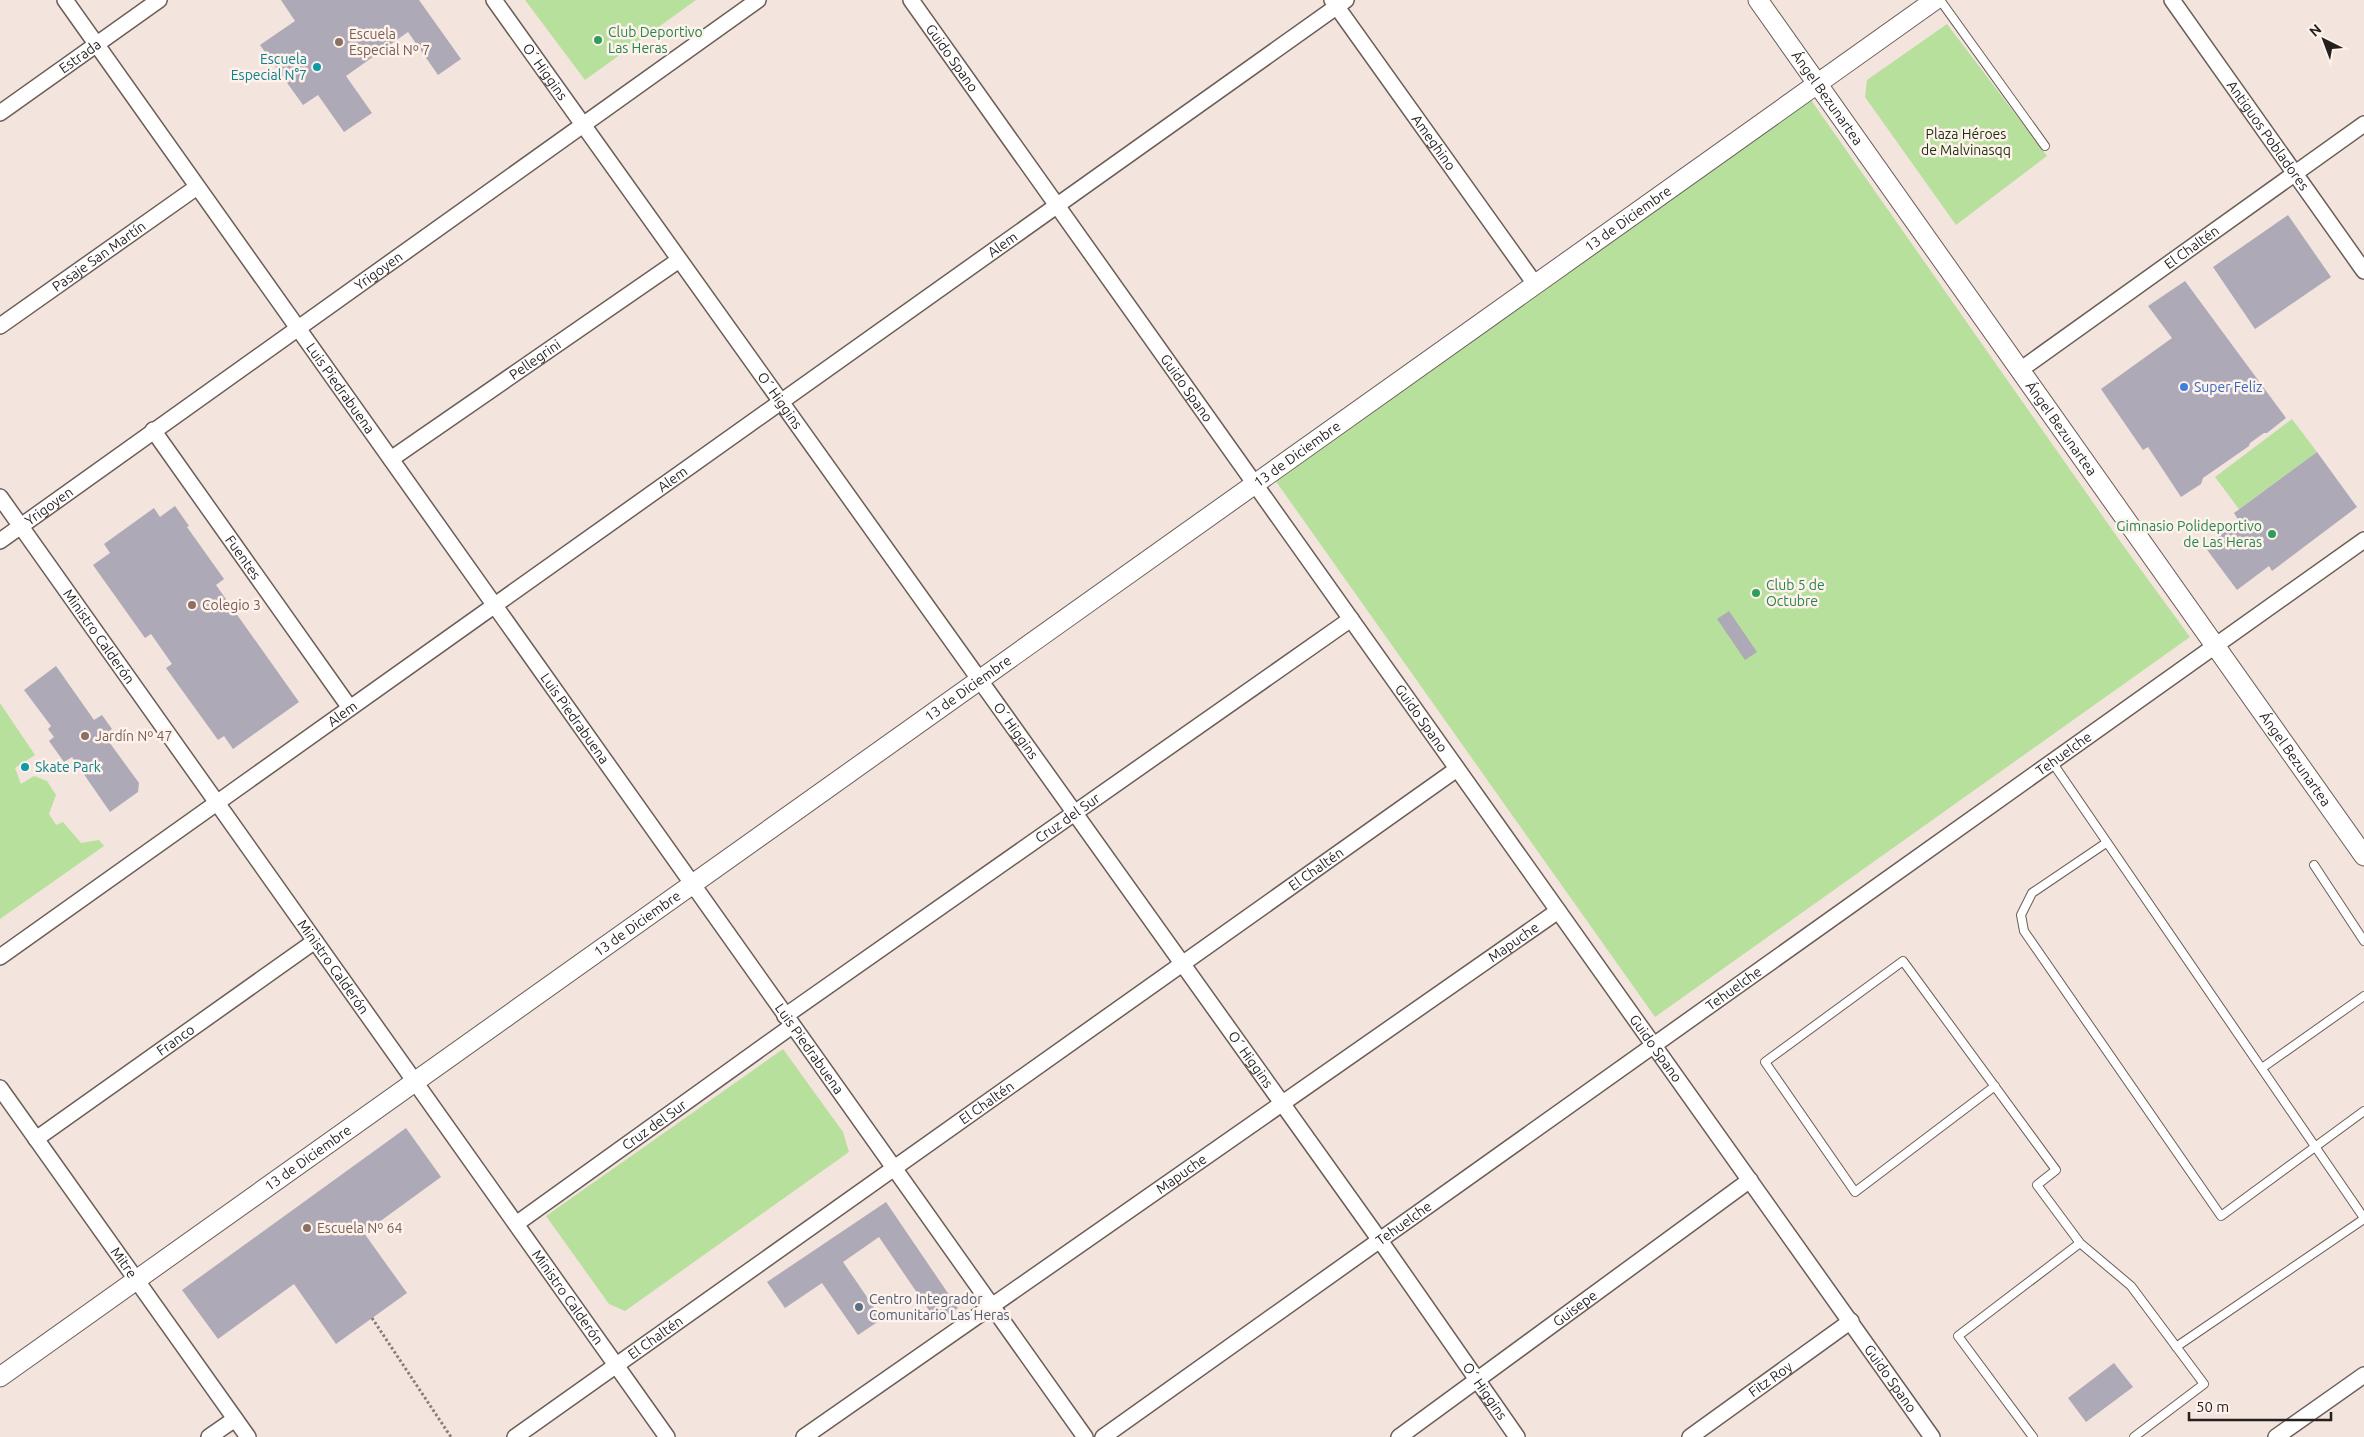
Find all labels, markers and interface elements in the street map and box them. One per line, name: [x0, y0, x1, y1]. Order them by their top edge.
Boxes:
north arrow: [2299, 15, 2349, 65]
street label: Guido Spano: [923, 21, 982, 95]
text: N: [2306, 21, 2325, 40]
place label: Club Deportivo Las Heras: [608, 24, 703, 56]
place label: Escuela Especial Nº 7: [349, 26, 430, 58]
marker: Club Deportivo Las Heras: [592, 34, 604, 46]
street label: Estrada: [56, 36, 104, 76]
marker: Escuela Especial Nº 7: [333, 36, 345, 48]
street label: O´ Higgins: [519, 40, 571, 103]
street label: Ángel Bezunartea: [1789, 47, 1866, 148]
place label: Escuela Especial N°7: [231, 51, 307, 83]
marker: Escuela Especial N°7: [311, 61, 323, 73]
street label: Antiguos Pobladores: [2224, 78, 2312, 193]
street label: Ameghino: [1408, 111, 1459, 173]
park label: Plaza Héroes de Malvinasqq: [1921, 126, 2011, 158]
street label: 13 de Diciembre: [1582, 182, 1674, 255]
street label: Pasaje San Martín: [49, 218, 149, 295]
street label: El Chaltén: [2161, 222, 2222, 272]
street label: Alem: [985, 228, 1020, 260]
street label: Yrigoyen: [351, 248, 406, 293]
street label: Pellegrini: [506, 336, 564, 383]
street label: Luis Piedrabuena: [303, 340, 378, 436]
street label: Guido Spano: [1157, 351, 1216, 425]
street label: O´ Higgins: [754, 369, 806, 432]
street label: Ángel Bezunartea: [2023, 378, 2100, 479]
place label: Super Feliz: [2194, 379, 2262, 395]
marker: Super Feliz: [2178, 381, 2190, 393]
street label: 13 de Diciembre: [1251, 418, 1343, 490]
street label: Alem: [654, 463, 690, 495]
street label: Yrigoyen: [22, 484, 76, 529]
place label: Gimnasio Polideportivo de Las Heras: [2116, 518, 2262, 550]
marker: Gimnasio Polideportivo de Las Heras: [2266, 528, 2278, 540]
street label: Fuentes: [222, 532, 264, 582]
place label: Club 5 de Octubre: [1766, 577, 1825, 609]
street label: Ministro Calderón: [60, 586, 138, 687]
marker: Club 5 de Octubre: [1750, 587, 1762, 599]
place label: Colegio 3: [202, 597, 261, 613]
marker: Colegio 3: [186, 599, 198, 611]
street label: 13 de Diciembre: [922, 652, 1014, 724]
street label: Luis Piedrabuena: [537, 670, 612, 767]
street label: Guido Spano: [1392, 681, 1451, 755]
street label: Alem: [324, 698, 360, 730]
street label: O´ Higgins: [990, 699, 1042, 762]
street label: Ángel Bezunartea: [2257, 708, 2334, 809]
place label: Jardín Nº 47: [95, 728, 172, 744]
street label: Tehuelche: [2033, 728, 2095, 779]
marker: Jardín Nº 47: [79, 730, 91, 742]
place label: Skate Park: [35, 759, 101, 775]
marker: Skate Park: [19, 761, 31, 773]
street label: Cruz del Sur: [1032, 789, 1103, 846]
street label: El Chaltén: [1286, 844, 1347, 894]
street label: 13 de Diciembre: [591, 887, 684, 960]
street label: Ministro Calderón: [294, 916, 372, 1017]
street label: Mapuche: [1485, 919, 1542, 965]
street label: Tehuelche: [1703, 963, 1765, 1014]
street label: Luis Piedrabuena: [772, 1000, 847, 1097]
street label: Guido Spano: [1626, 1011, 1685, 1085]
street label: Franco: [154, 1021, 197, 1059]
street label: O´ Higgins: [1225, 1028, 1276, 1091]
street label: El Chaltén: [956, 1078, 1017, 1128]
street label: Cruz del Sur: [619, 1096, 690, 1153]
street label: 13 de Diciembre: [262, 1122, 354, 1194]
street label: Mapuche: [1153, 1151, 1210, 1197]
street label: Tehuelche: [1373, 1198, 1435, 1248]
place label: Escuela Nº 64: [317, 1220, 403, 1236]
marker: Escuela Nº 64: [301, 1222, 313, 1234]
street label: Mitre: [108, 1244, 140, 1281]
street label: Ministro Calderón: [529, 1247, 607, 1347]
street label: Guisepe: [1550, 1287, 1600, 1330]
place label: Centro Integrador Comunitario Las Heras: [869, 1291, 1010, 1323]
marker: Centro Integrador Comunitario Las Heras: [853, 1301, 865, 1313]
street label: El Chaltén: [625, 1313, 686, 1362]
street label: Guido Spano: [1861, 1342, 1920, 1415]
street label: Fitz Roy: [1746, 1358, 1795, 1400]
street label: O´ Higgins: [1460, 1359, 1510, 1423]
scale bar: [2189, 1390, 2332, 1422]
text: 50 m: [2196, 1398, 2229, 1415]

